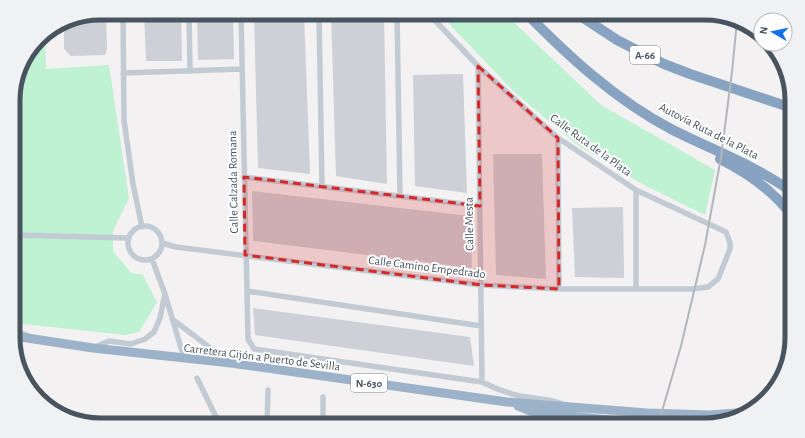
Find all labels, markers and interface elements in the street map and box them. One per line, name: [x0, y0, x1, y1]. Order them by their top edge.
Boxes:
north arrow: [753, 12, 793, 52]
text: N: [758, 26, 770, 35]
road number: A-66: [630, 46, 660, 64]
street label: Autovía Ruta de la Plata: [657, 101, 761, 162]
street label: Calle Ruta de la Plata: [548, 112, 634, 179]
street label: Calle Calzada Romana: [226, 130, 240, 234]
street label: Calle Mesta: [463, 197, 475, 251]
street label: Calle Camino Empedrado: [368, 254, 486, 280]
street label: Carretera Gijón a Puerto de Sevilla: [183, 341, 341, 374]
road number: N-630: [351, 374, 387, 392]

